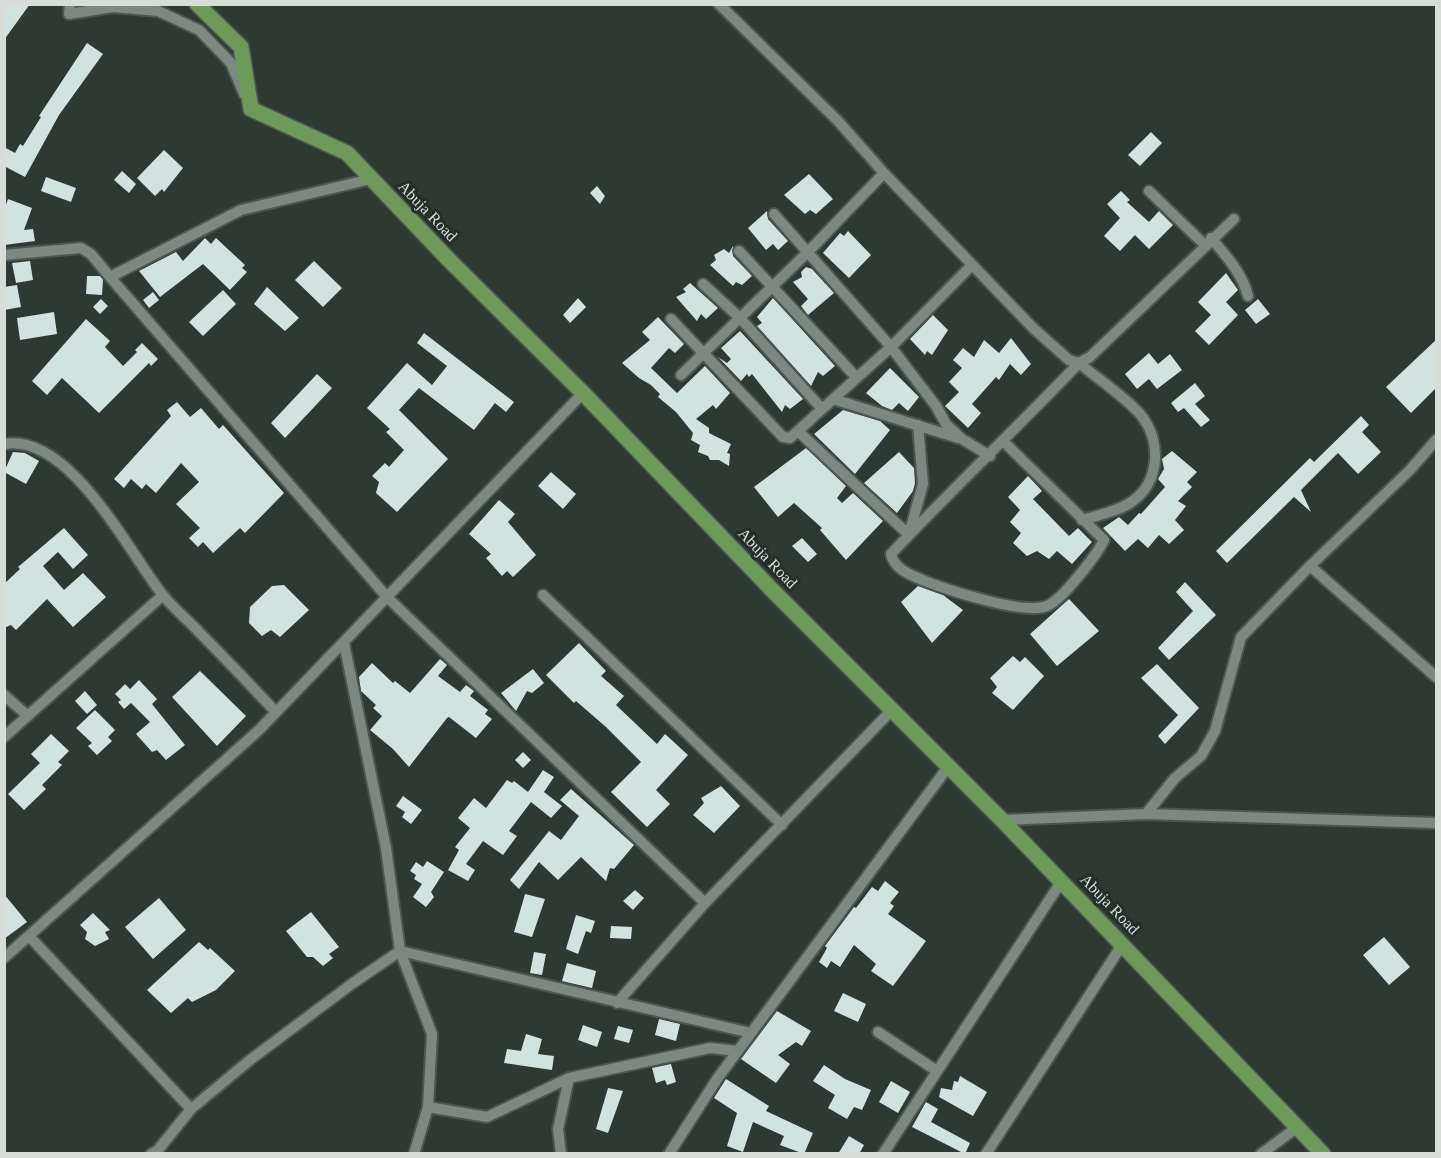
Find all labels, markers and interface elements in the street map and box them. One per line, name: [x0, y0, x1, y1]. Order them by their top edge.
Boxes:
street label: Abuja Road: [393, 178, 461, 246]
street label: Abuja Road: [733, 525, 801, 593]
street label: Abuja Road: [1075, 871, 1143, 939]

